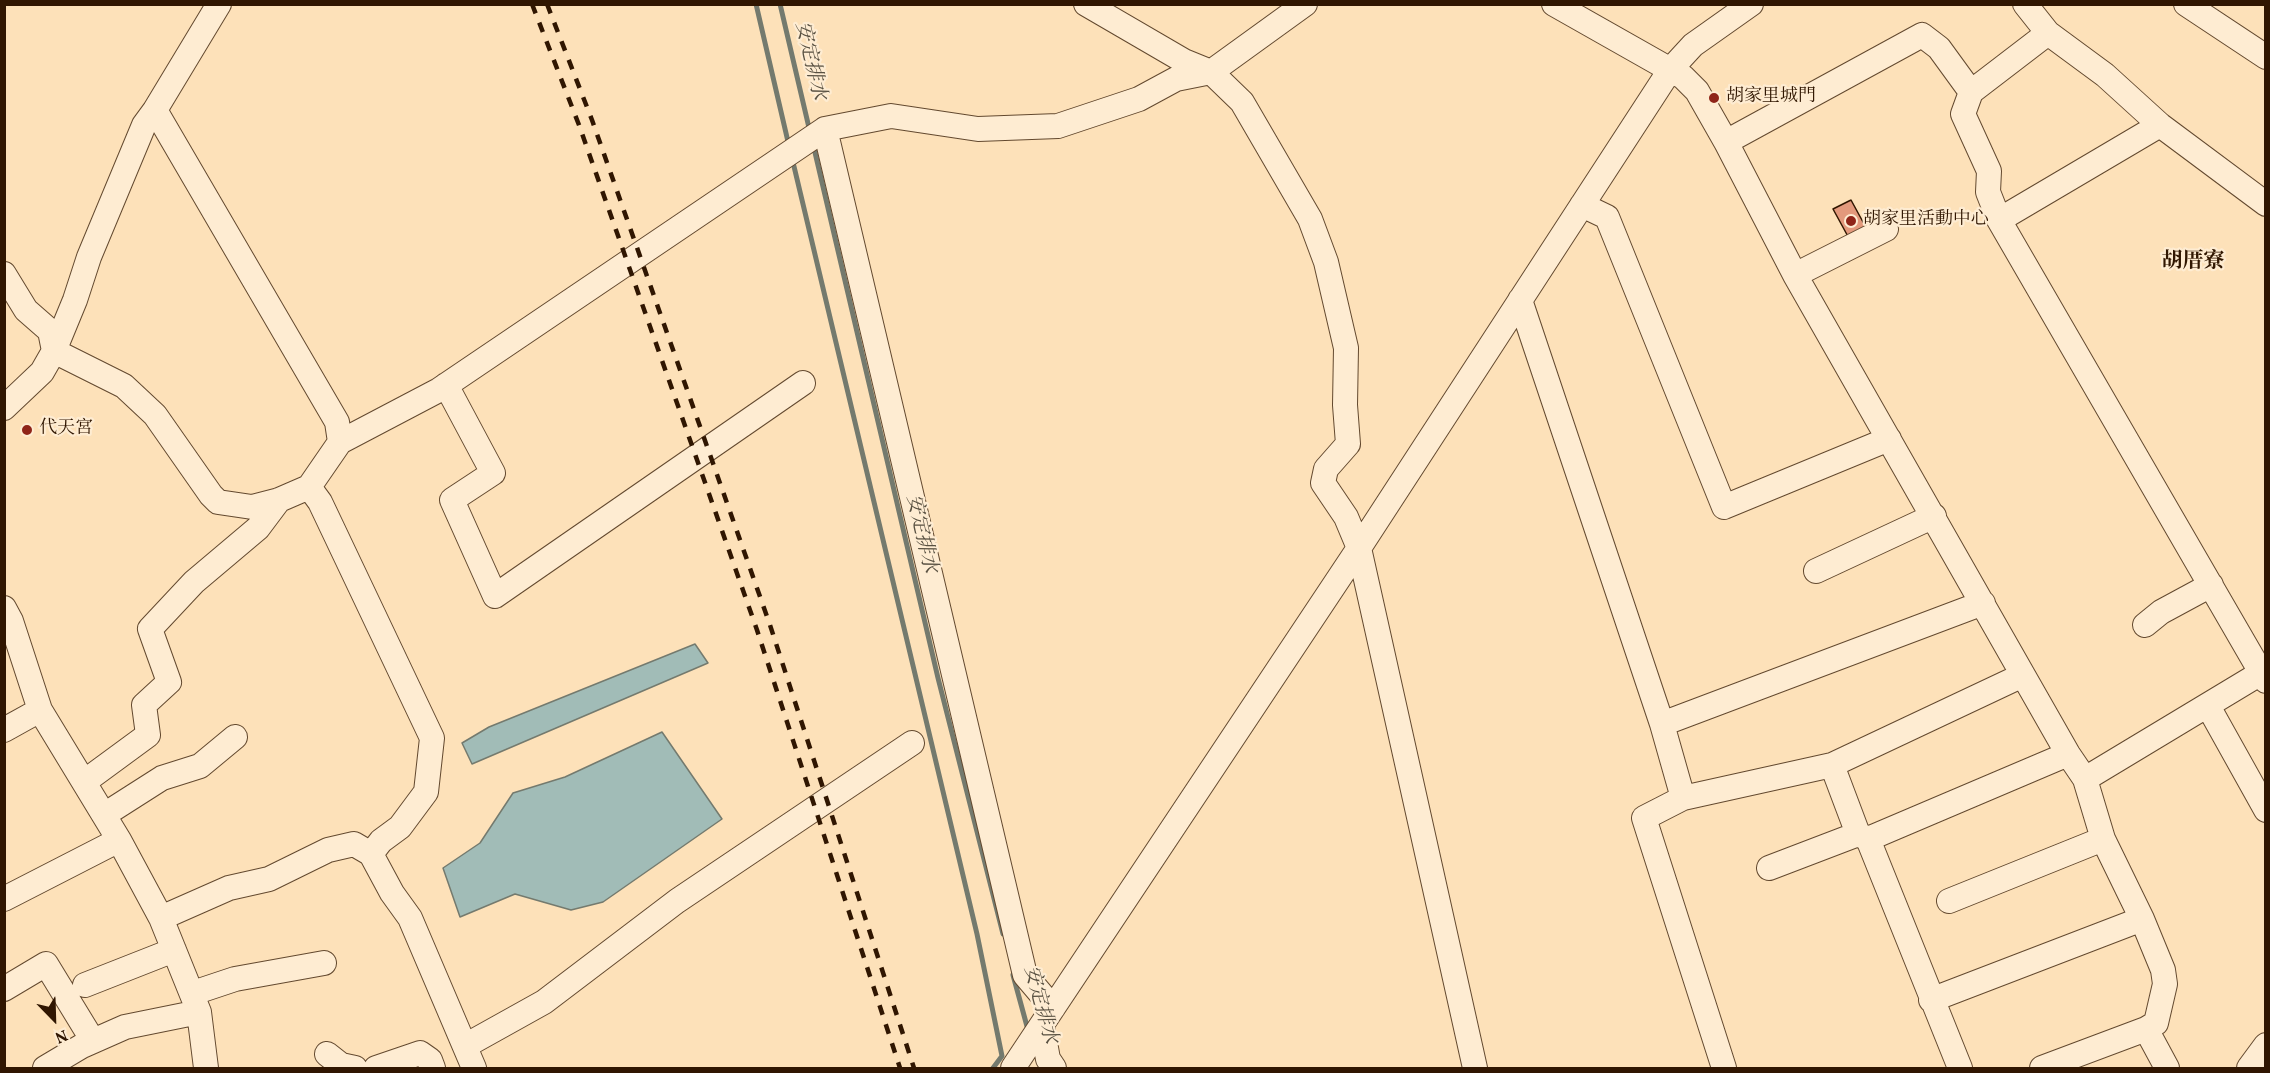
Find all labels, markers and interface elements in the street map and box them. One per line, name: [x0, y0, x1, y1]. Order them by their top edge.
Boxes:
water label: 安定排水: [788, 19, 830, 103]
place label: 胡家里城門: [1726, 87, 1816, 109]
marker: 胡家里城門: [1707, 91, 1721, 105]
place label: 胡家里活動中心: [1863, 210, 1989, 232]
marker: 胡家里活動中心: [1844, 214, 1858, 228]
district label: 胡厝寮: [2162, 250, 2224, 276]
place label: 代天宮: [39, 419, 93, 441]
marker: 代天宮: [20, 423, 34, 437]
water label: 安定排水: [899, 492, 941, 576]
water label: 安定排水: [1017, 963, 1061, 1047]
north arrow: [24, 989, 84, 1049]
text: N: [51, 1023, 71, 1048]

